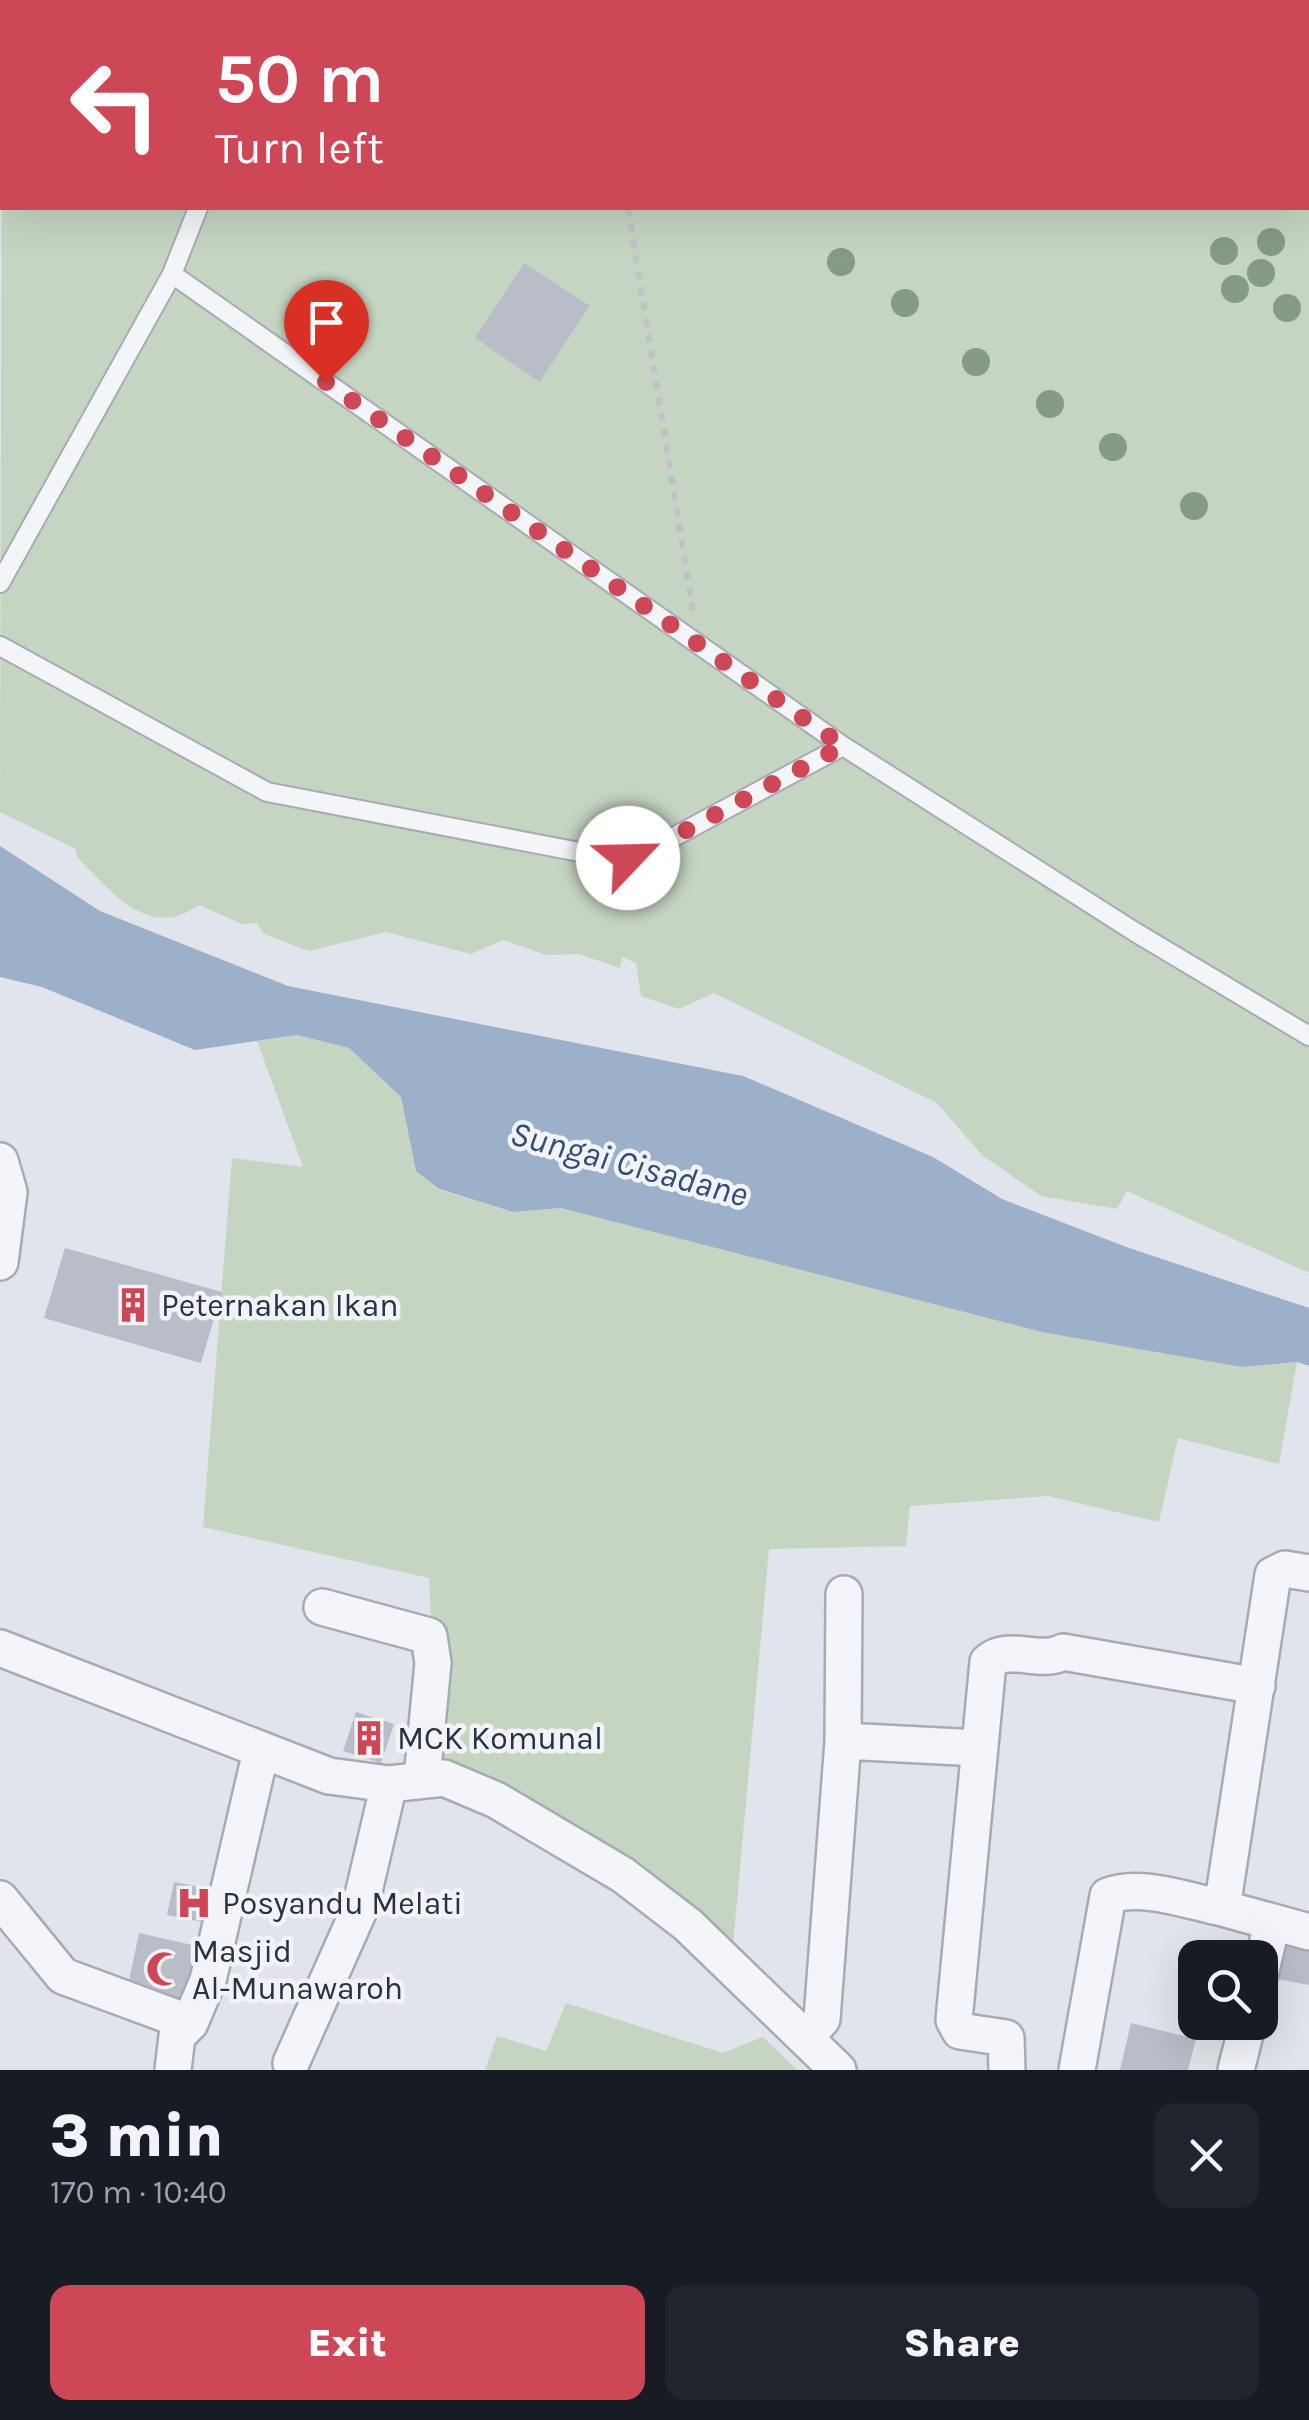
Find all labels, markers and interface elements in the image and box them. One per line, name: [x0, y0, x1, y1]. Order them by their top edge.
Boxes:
text: 50 m: [215, 38, 384, 120]
icon: left: [50, 40, 180, 170]
text: Turn left: [215, 122, 384, 174]
pin: [284, 280, 369, 383]
icon: arrive: [299, 295, 354, 350]
position arrow: [576, 806, 680, 910]
water label: Sungai Cisadane: [506, 1113, 752, 1215]
building icon: Peternakan Ikan: [114, 1286, 152, 1324]
place label: Peternakan Ikan: [161, 1287, 399, 1324]
building icon: MCK Komunal: [350, 1719, 388, 1757]
place label: MCK Komunal: [397, 1720, 603, 1757]
hospital icon: Posyandu Melati: [175, 1884, 213, 1922]
place label: Posyandu Melati: [222, 1885, 463, 1922]
place label: Masjid Al-Munawaroh: [192, 1933, 403, 2007]
map controls: [1178, 1940, 1278, 2040]
button: search: [1178, 1940, 1278, 2040]
mosque icon: Masjid Al-Munawaroh: [145, 1950, 183, 1988]
text: 3 min: [50, 2101, 223, 2171]
button: close: [1154, 2103, 1259, 2208]
text: 170 m · 10:40: [50, 2174, 227, 2211]
button: Exit: [50, 2285, 645, 2400]
button: Share: [665, 2285, 1259, 2400]

